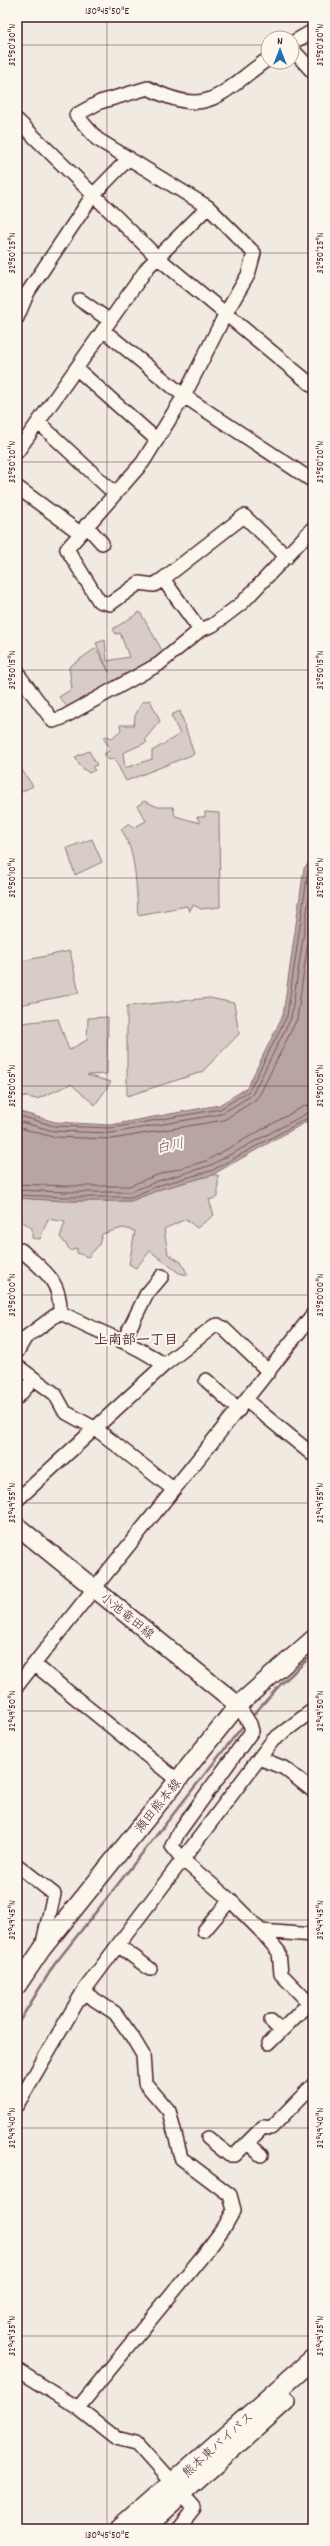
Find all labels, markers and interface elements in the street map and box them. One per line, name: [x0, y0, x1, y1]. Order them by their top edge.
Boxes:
text: 130°45'50"E: [85, 5, 130, 19]
text: 32°50'30"N: [6, 24, 20, 66]
text: 32°50'30"N: [314, 24, 328, 66]
north arrow: [260, 30, 300, 70]
text: N: [277, 34, 283, 50]
text: 32°50'25"N: [6, 232, 20, 274]
text: 32°50'25"N: [314, 232, 328, 274]
text: 32°50'20"N: [6, 441, 20, 483]
text: 32°50'20"N: [314, 441, 328, 483]
text: 32°50'15"N: [6, 650, 20, 690]
text: 32°50'15"N: [314, 650, 328, 690]
text: 32°50'10"N: [6, 858, 20, 898]
text: 32°50'10"N: [314, 858, 328, 898]
text: 32°50'05"N: [6, 1065, 20, 1107]
text: 32°50'05"N: [314, 1065, 328, 1107]
water label: 白川: [155, 1134, 186, 1160]
text: 32°50'00"N: [6, 1273, 20, 1317]
text: 32°50'00"N: [314, 1273, 328, 1317]
district label: 上南部一丁目: [94, 1331, 178, 1351]
text: 32°49'55"N: [6, 1483, 20, 1523]
text: 32°49'55"N: [314, 1483, 328, 1523]
street label: 小池竜田線: [95, 1589, 158, 1645]
text: 32°49'50"N: [6, 1690, 20, 1732]
text: 32°49'50"N: [314, 1690, 328, 1732]
street label: 瀬田熊本線: [131, 1775, 187, 1838]
text: 32°49'45"N: [6, 1900, 20, 1940]
text: 32°49'45"N: [314, 1900, 328, 1940]
text: 32°49'40"N: [6, 2108, 20, 2148]
text: 32°49'40"N: [314, 2108, 328, 2148]
text: 32°49'35"N: [6, 2316, 20, 2356]
text: 32°49'35"N: [314, 2316, 328, 2356]
street label: 熊本東バイパス: [179, 2408, 259, 2483]
text: 130°45'50"E: [85, 2529, 130, 2543]

